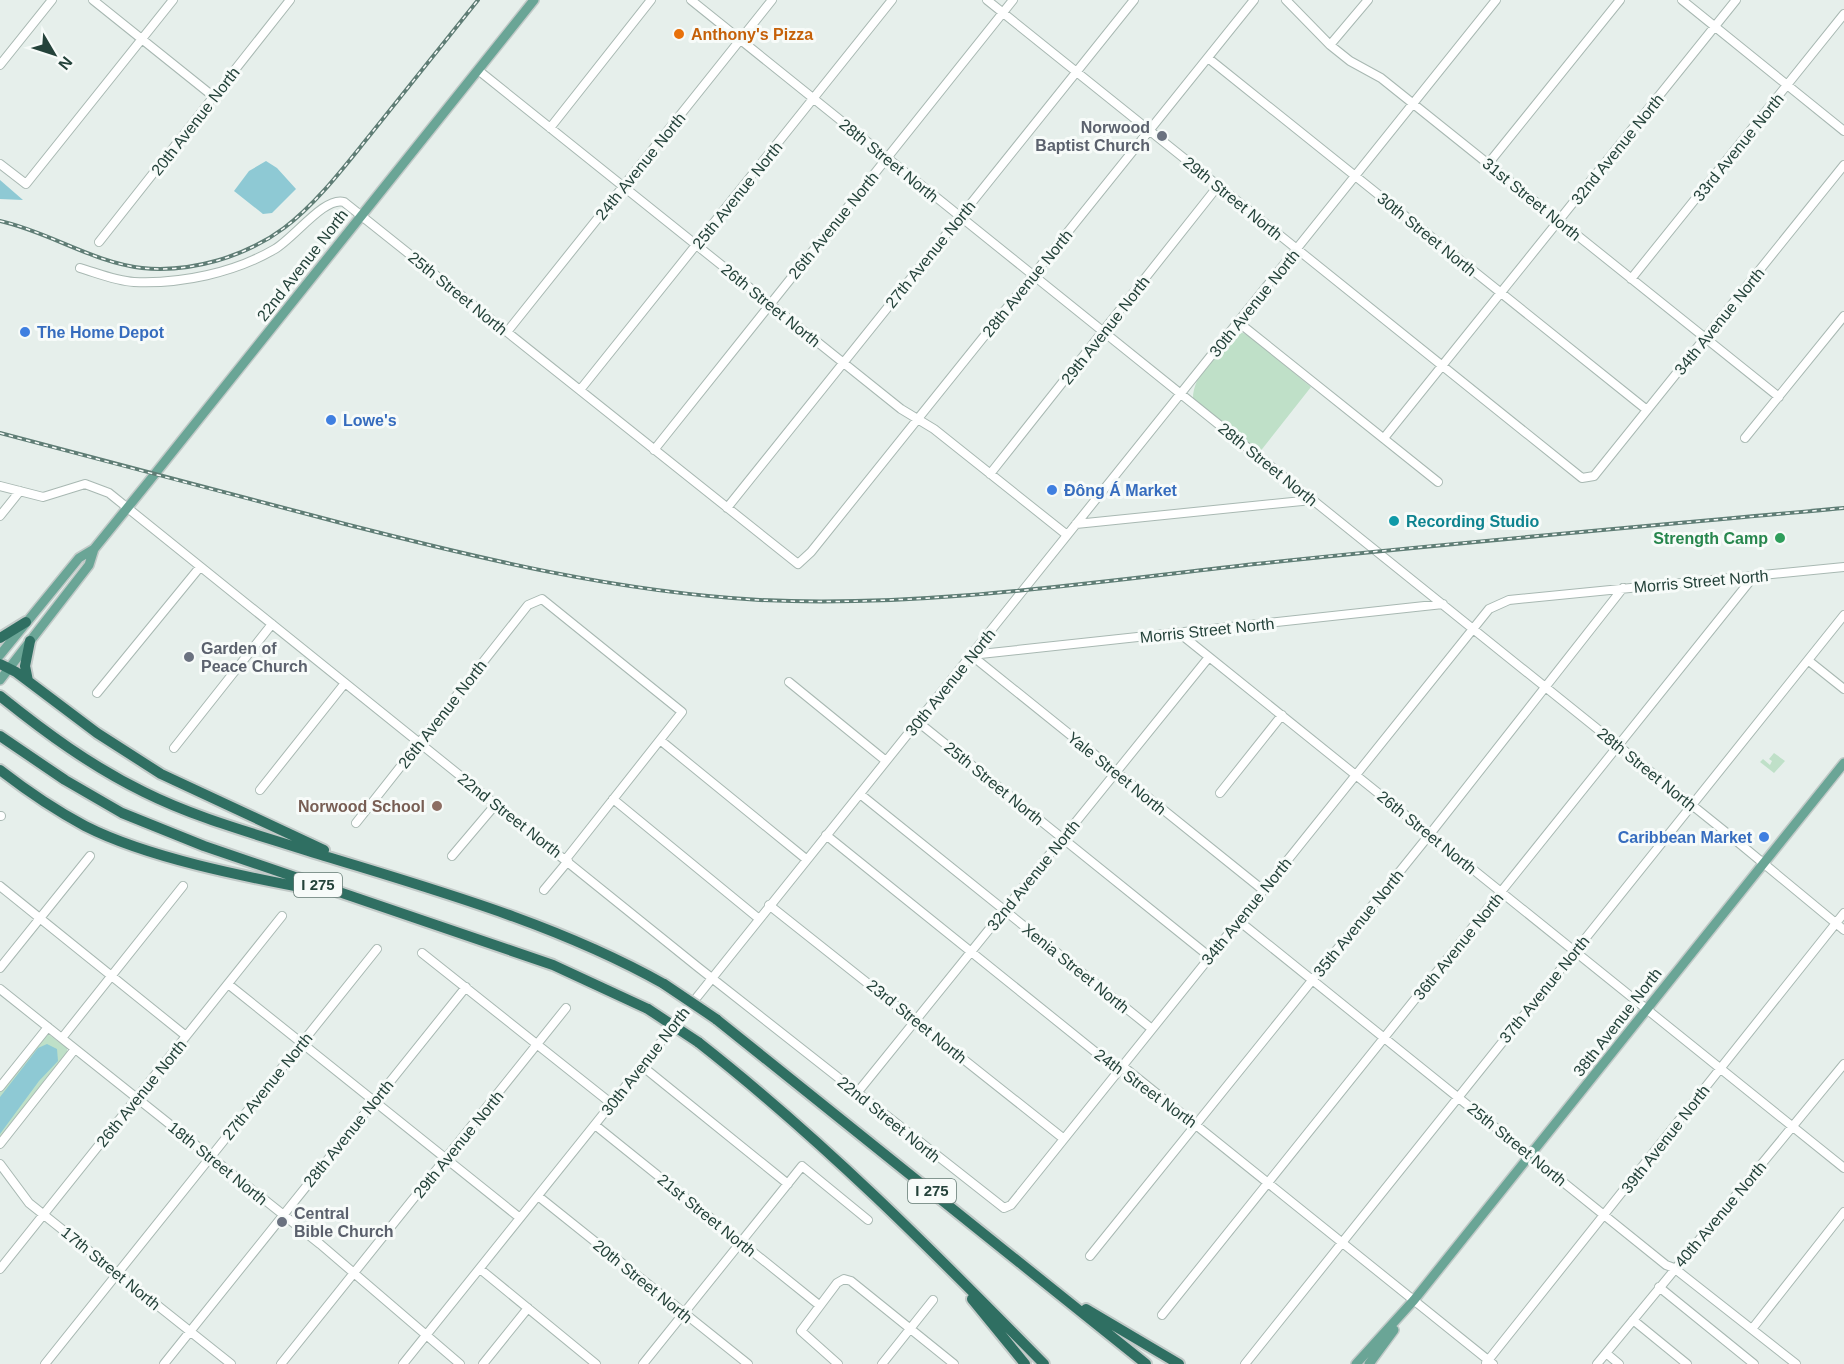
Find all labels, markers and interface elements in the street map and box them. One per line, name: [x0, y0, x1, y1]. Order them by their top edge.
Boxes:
north arrow: [24, 24, 84, 84]
place label: Anthony's Pizza: [691, 26, 813, 43]
marker: Anthony's Pizza: [672, 27, 686, 41]
text: N: [55, 53, 76, 73]
street label: 20th Avenue North: [148, 64, 243, 179]
street label: 33rd Avenue North: [1690, 90, 1787, 204]
street label: 32nd Avenue North: [1568, 91, 1667, 208]
street label: 24th Avenue North: [592, 110, 689, 223]
street label: 28th Street North: [836, 115, 941, 205]
place label: Norwood Baptist Church: [1035, 119, 1150, 154]
marker: Norwood Baptist Church: [1155, 129, 1169, 143]
street label: 25th Avenue North: [689, 139, 786, 252]
street label: 29th Street North: [1180, 153, 1285, 243]
street label: 31st Street North: [1479, 155, 1584, 244]
street label: 26th Avenue North: [785, 169, 882, 282]
street label: 30th Street North: [1374, 189, 1479, 279]
street label: 27th Avenue North: [882, 198, 979, 311]
street label: 22nd Avenue North: [254, 206, 351, 324]
street label: 28th Avenue North: [979, 227, 1076, 340]
street label: 30th Avenue North: [1206, 247, 1303, 360]
street label: 25th Street North: [405, 248, 510, 338]
street label: 26th Street North: [718, 260, 823, 350]
street label: 34th Avenue North: [1671, 265, 1768, 378]
street label: 29th Avenue North: [1058, 273, 1153, 388]
place label: The Home Depot: [37, 324, 165, 341]
marker: The Home Depot: [18, 325, 32, 339]
place label: Lowe's: [343, 412, 397, 429]
marker: Lowe's: [324, 413, 338, 427]
street label: 28th Street North: [1215, 419, 1320, 509]
place label: Đông Á Market: [1064, 481, 1178, 499]
marker: Đông Á Market: [1045, 483, 1059, 497]
place label: Recording Studio: [1406, 513, 1540, 530]
marker: Recording Studio: [1387, 514, 1401, 528]
place label: Strength Camp: [1653, 530, 1768, 547]
marker: Strength Camp: [1773, 531, 1787, 545]
street label: Morris Street North: [1633, 567, 1769, 596]
street label: Morris Street North: [1139, 615, 1275, 646]
street label: 30th Avenue North: [902, 626, 999, 739]
place label: Garden of Peace Church: [201, 640, 308, 675]
marker: Garden of Peace Church: [182, 650, 196, 664]
street label: 26th Avenue North: [395, 657, 490, 772]
street label: 28th Street North: [1594, 724, 1699, 814]
street label: Yale Street North: [1064, 729, 1169, 818]
street label: 25th Street North: [941, 738, 1046, 828]
street label: 22nd Street North: [455, 770, 565, 861]
street label: 26th Street North: [1374, 787, 1479, 877]
place label: Norwood School: [298, 798, 425, 815]
marker: Norwood School: [430, 799, 444, 813]
street label: 32nd Avenue North: [984, 817, 1083, 934]
place label: Caribbean Market: [1618, 829, 1753, 846]
marker: Caribbean Market: [1757, 830, 1771, 844]
street label: 34th Avenue North: [1198, 855, 1295, 968]
street label: 35th Avenue North: [1310, 867, 1407, 980]
road number: I 275: [294, 873, 342, 897]
street label: 36th Avenue North: [1410, 890, 1507, 1003]
street label: Xenia Street North: [1019, 920, 1132, 1016]
street label: 37th Avenue North: [1496, 933, 1593, 1046]
street label: 38th Avenue North: [1570, 965, 1665, 1080]
street label: 23rd Street North: [864, 976, 970, 1067]
street label: 30th Avenue North: [598, 1004, 693, 1119]
street label: 27th Avenue North: [219, 1030, 316, 1143]
street label: 26th Avenue North: [93, 1037, 190, 1150]
street label: 24th Street North: [1091, 1046, 1200, 1131]
street label: 22nd Street North: [834, 1073, 943, 1166]
street label: 28th Avenue North: [300, 1077, 397, 1190]
street label: 39th Avenue North: [1618, 1082, 1713, 1197]
street label: 29th Avenue North: [410, 1088, 507, 1201]
street label: 25th Street North: [1464, 1099, 1569, 1189]
street label: 18th Street North: [165, 1118, 270, 1208]
street label: 40th Avenue North: [1671, 1158, 1769, 1270]
street label: 21st Street North: [654, 1171, 759, 1260]
road number: I 275: [908, 1179, 956, 1203]
place label: Central Bible Church: [294, 1205, 394, 1240]
marker: Central Bible Church: [275, 1215, 289, 1229]
street label: 17th Street North: [58, 1223, 163, 1313]
street label: 20th Street North: [590, 1236, 695, 1326]

